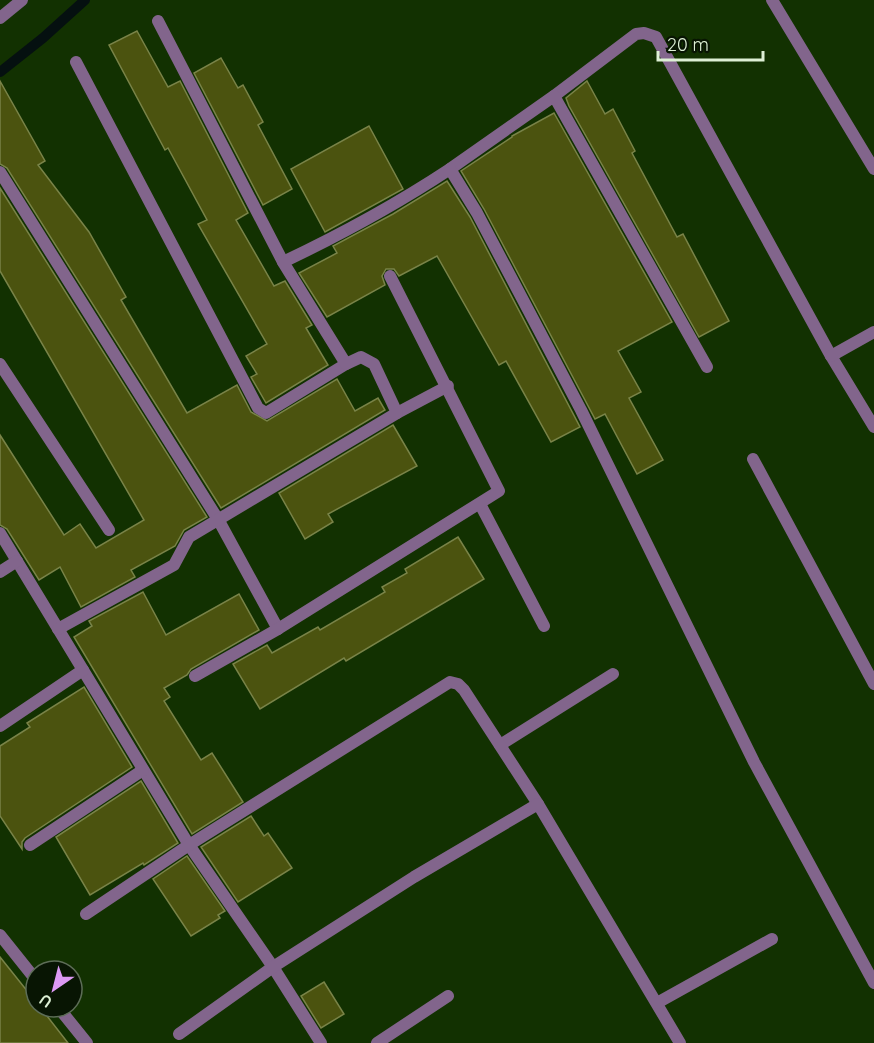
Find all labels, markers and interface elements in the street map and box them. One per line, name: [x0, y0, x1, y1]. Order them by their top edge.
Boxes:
scale bar: [658, 24, 763, 62]
text: 20 m: [667, 33, 709, 56]
north arrow: [24, 959, 84, 1019]
text: U: [35, 990, 56, 1013]

